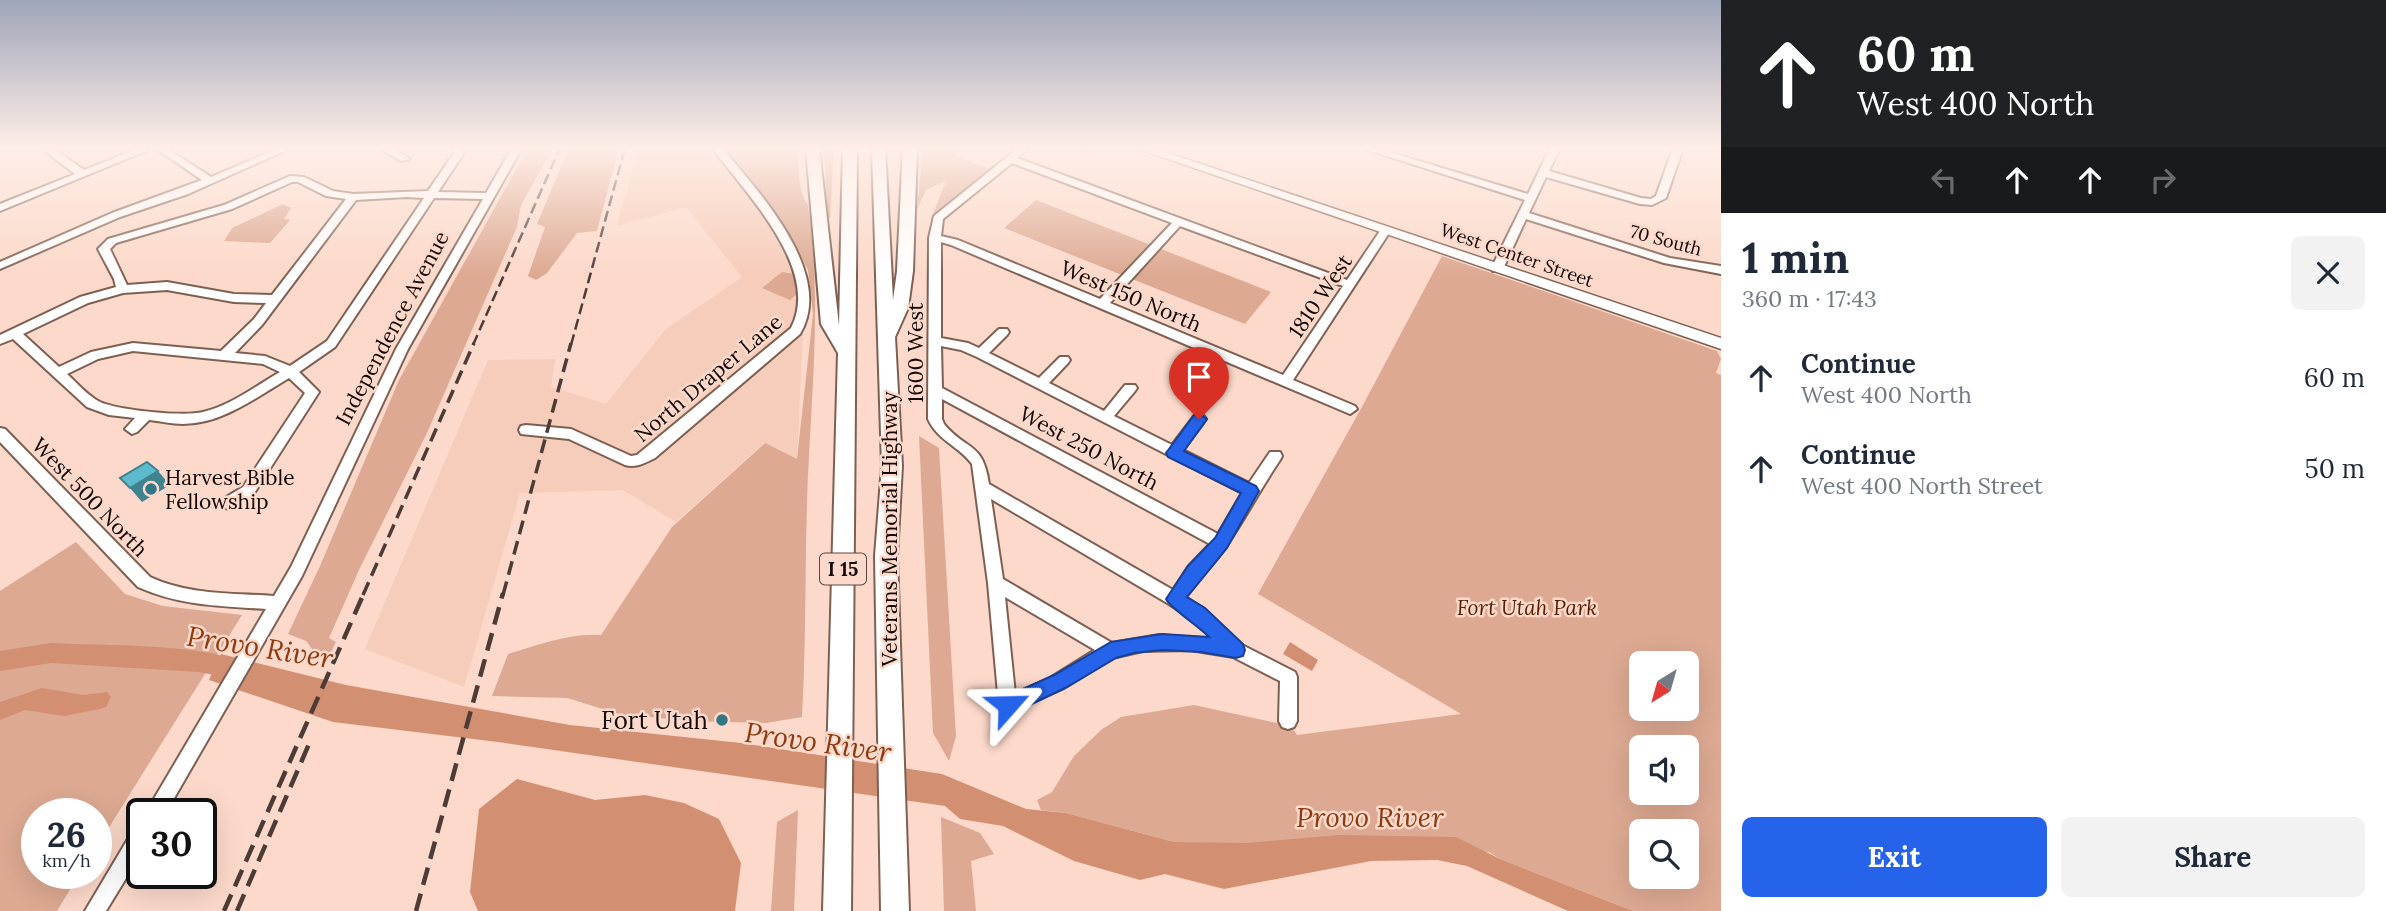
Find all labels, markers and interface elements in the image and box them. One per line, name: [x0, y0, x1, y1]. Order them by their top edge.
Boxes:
text: 60 m: [1857, 22, 1974, 84]
icon: ahead: [1742, 28, 1833, 119]
text: West 400 North: [1857, 83, 2094, 124]
icon: left: [1925, 161, 1963, 199]
icon: ahead: [1998, 161, 2036, 199]
icon: ahead: [2071, 161, 2109, 199]
icon: right: [2144, 161, 2182, 199]
street label: West Center Street: [1437, 218, 1597, 292]
street label: 70 South: [1628, 219, 1705, 261]
street label: Independence Avenue: [329, 226, 455, 430]
text: 1 min: [1742, 231, 1849, 285]
button: close: [2291, 236, 2365, 310]
street label: 1810 West: [1282, 248, 1358, 343]
street label: West 150 North: [1056, 254, 1206, 338]
text: 360 m · 17:43: [1742, 284, 1877, 313]
street label: 1600 West: [902, 302, 929, 403]
street label: North Draper Lane: [628, 308, 788, 448]
pin: [1169, 347, 1229, 419]
text: Continue: [1801, 347, 1916, 380]
icon: arrive: [1180, 358, 1218, 396]
icon: ahead: [1742, 359, 1780, 397]
text: 60 m: [2304, 361, 2365, 394]
text: West 400 North: [1801, 380, 1972, 409]
street label: Veterans Memorial Highway: [876, 391, 903, 668]
street label: West 250 North: [1015, 400, 1163, 496]
street label: West 500 North: [26, 432, 154, 562]
text: Continue: [1801, 438, 1916, 471]
icon: ahead: [1742, 450, 1780, 488]
text: 50 m: [2305, 452, 2365, 485]
place label: Harvest Bible Fellowship: [165, 464, 295, 515]
text: West 400 North Street: [1801, 471, 2043, 500]
marker: Harvest Bible Fellowship: [143, 481, 159, 497]
road number: I 15: [820, 554, 866, 584]
park label: Fort Utah Park: [1457, 594, 1597, 621]
water label: Provo River: [184, 618, 336, 676]
north arrow: [1629, 651, 1699, 721]
map controls: [1629, 651, 1699, 889]
position arrow: [971, 668, 1045, 742]
place label: Fort Utah: [601, 705, 708, 736]
marker: Fort Utah: [714, 712, 730, 728]
water label: Provo River: [742, 714, 894, 770]
button: sound: [1629, 735, 1699, 805]
speed limit sign: 30: [126, 798, 217, 889]
water label: Provo River: [1296, 799, 1444, 835]
text: 26: [47, 812, 86, 857]
button: Exit: [1742, 817, 2047, 897]
button: Share: [2061, 817, 2365, 897]
button: search: [1629, 819, 1699, 889]
text: km/h: [42, 849, 91, 872]

